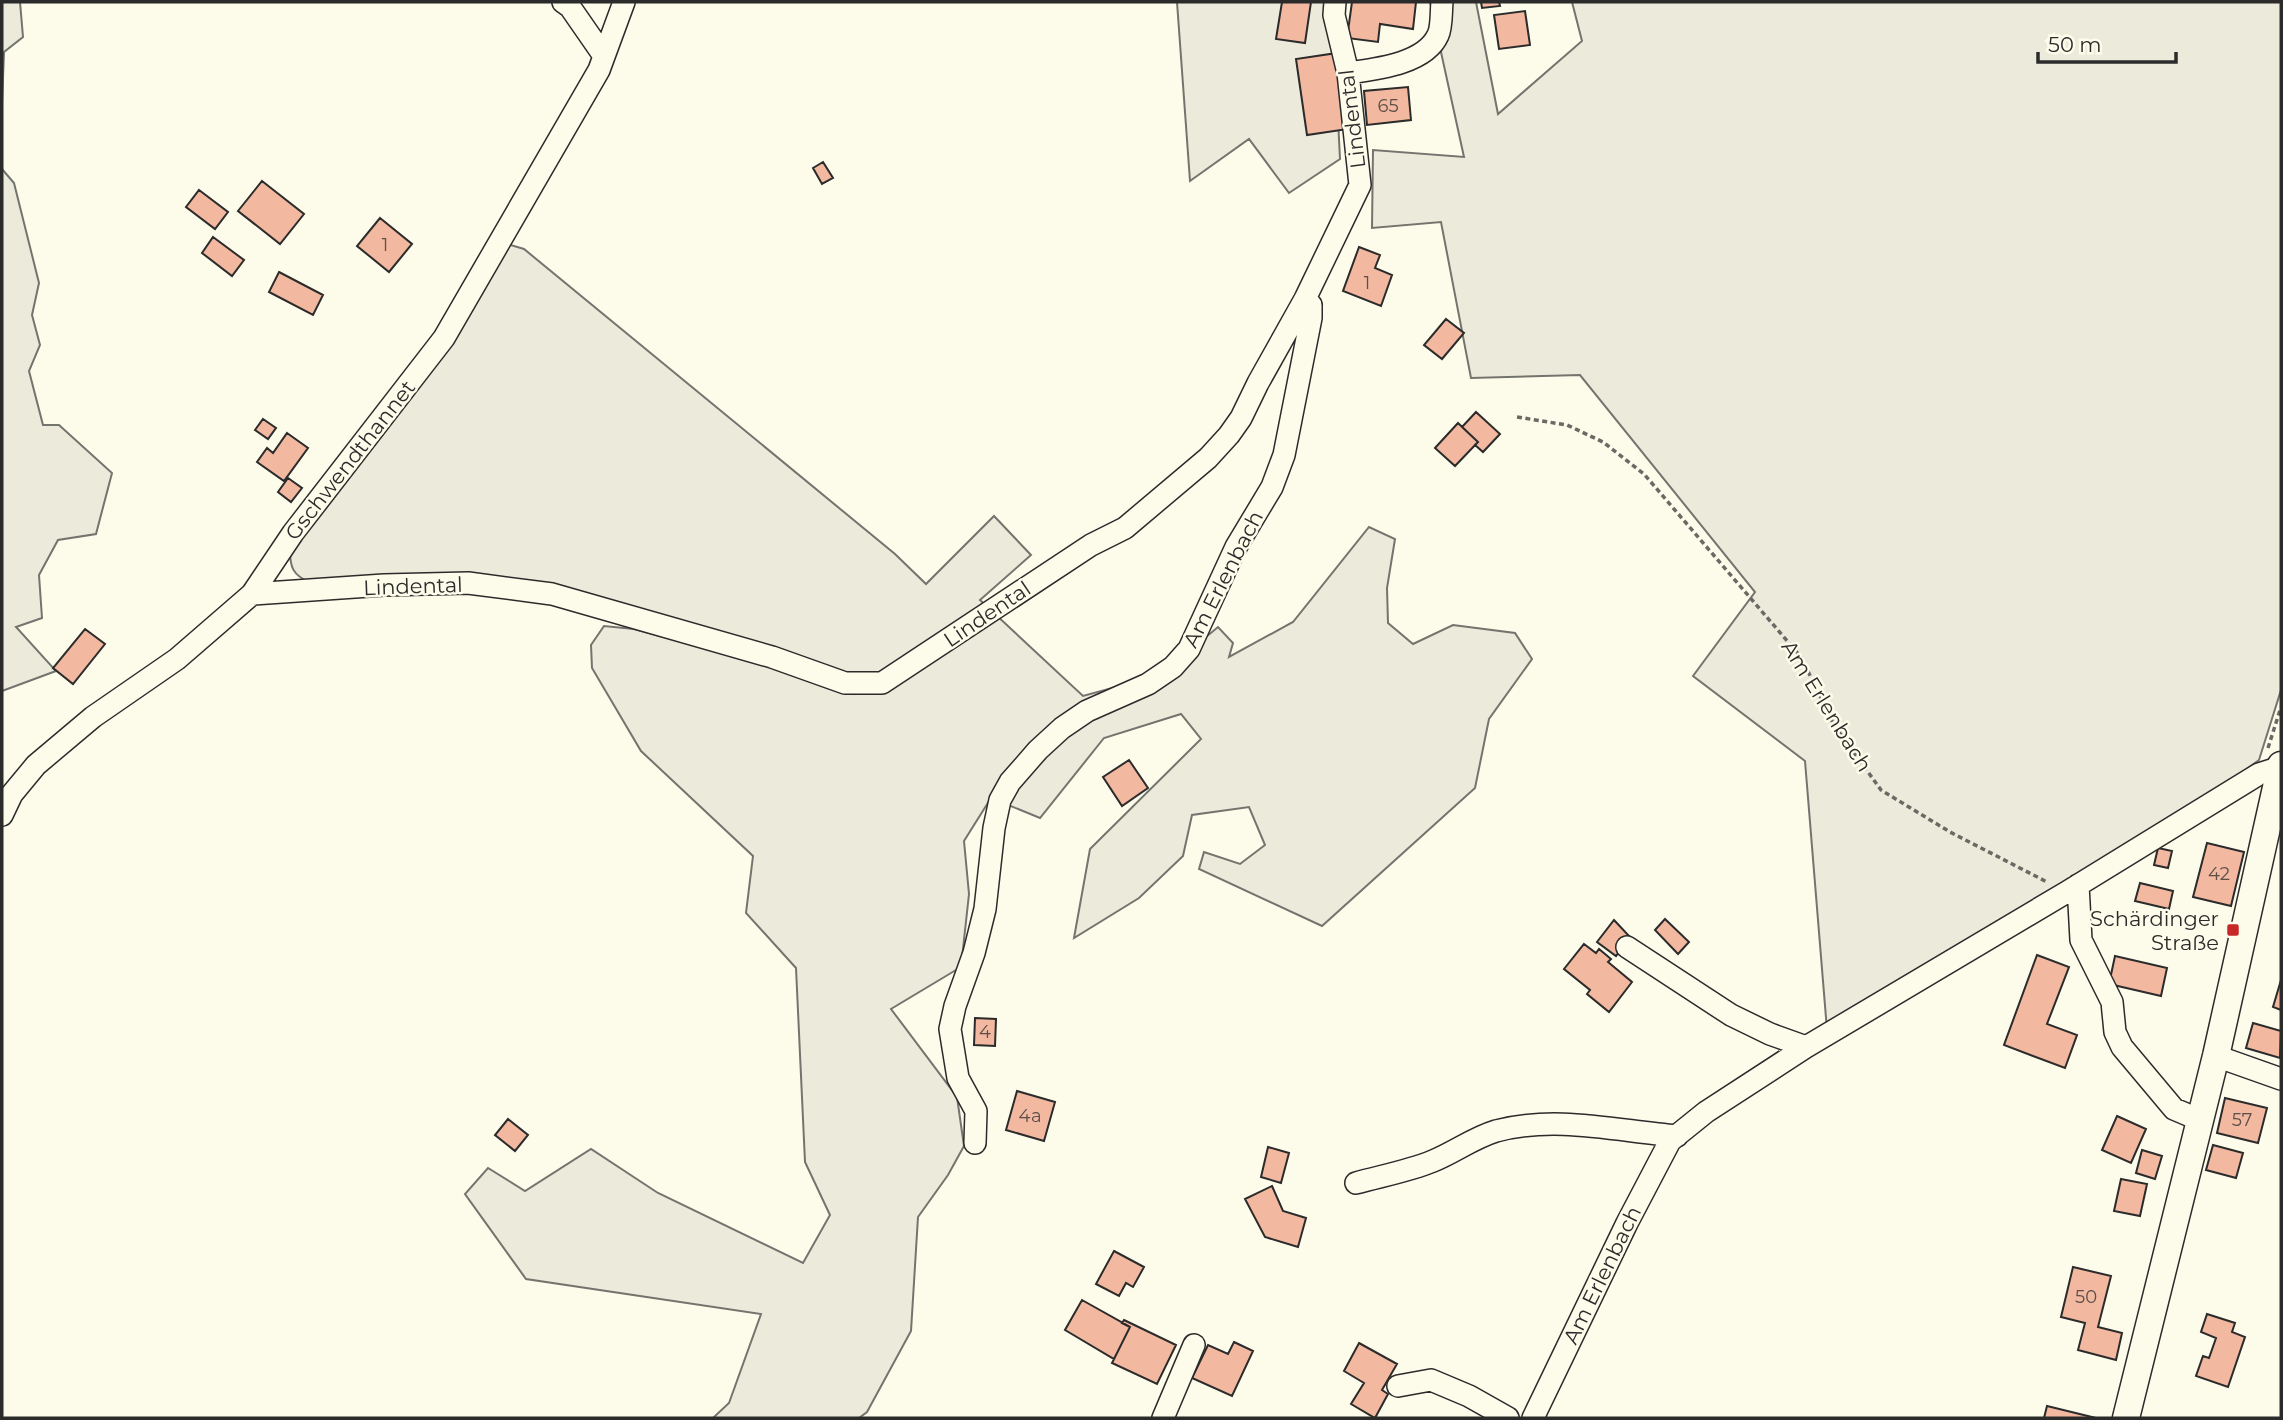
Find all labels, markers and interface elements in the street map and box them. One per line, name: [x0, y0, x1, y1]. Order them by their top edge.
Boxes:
scale bar: [2038, 21, 2176, 65]
text: 50 m: [2048, 32, 2102, 57]
street label: Lindental: [1334, 68, 1370, 170]
house number: 65: [1377, 95, 1399, 117]
house number: 1: [382, 234, 388, 256]
house number: 1: [1364, 272, 1370, 294]
street label: Gschwendthannet: [280, 375, 420, 545]
street label: Am Erlenbach: [1178, 506, 1268, 652]
street label: Lindental: [363, 572, 463, 600]
street label: Lindental: [939, 576, 1035, 652]
street label: Am Erlenbach: [1777, 636, 1877, 776]
house number: 42: [2208, 863, 2230, 885]
place label: Schärdinger Straße: [2090, 906, 2219, 955]
marker: Schärdinger Straße: [2225, 922, 2241, 938]
house number: 4: [979, 1021, 991, 1043]
house number: 4a: [1018, 1105, 1042, 1127]
house number: 57: [2232, 1109, 2252, 1131]
street label: Am Erlenbach: [1558, 1202, 1646, 1348]
house number: 50: [2075, 1286, 2097, 1308]

